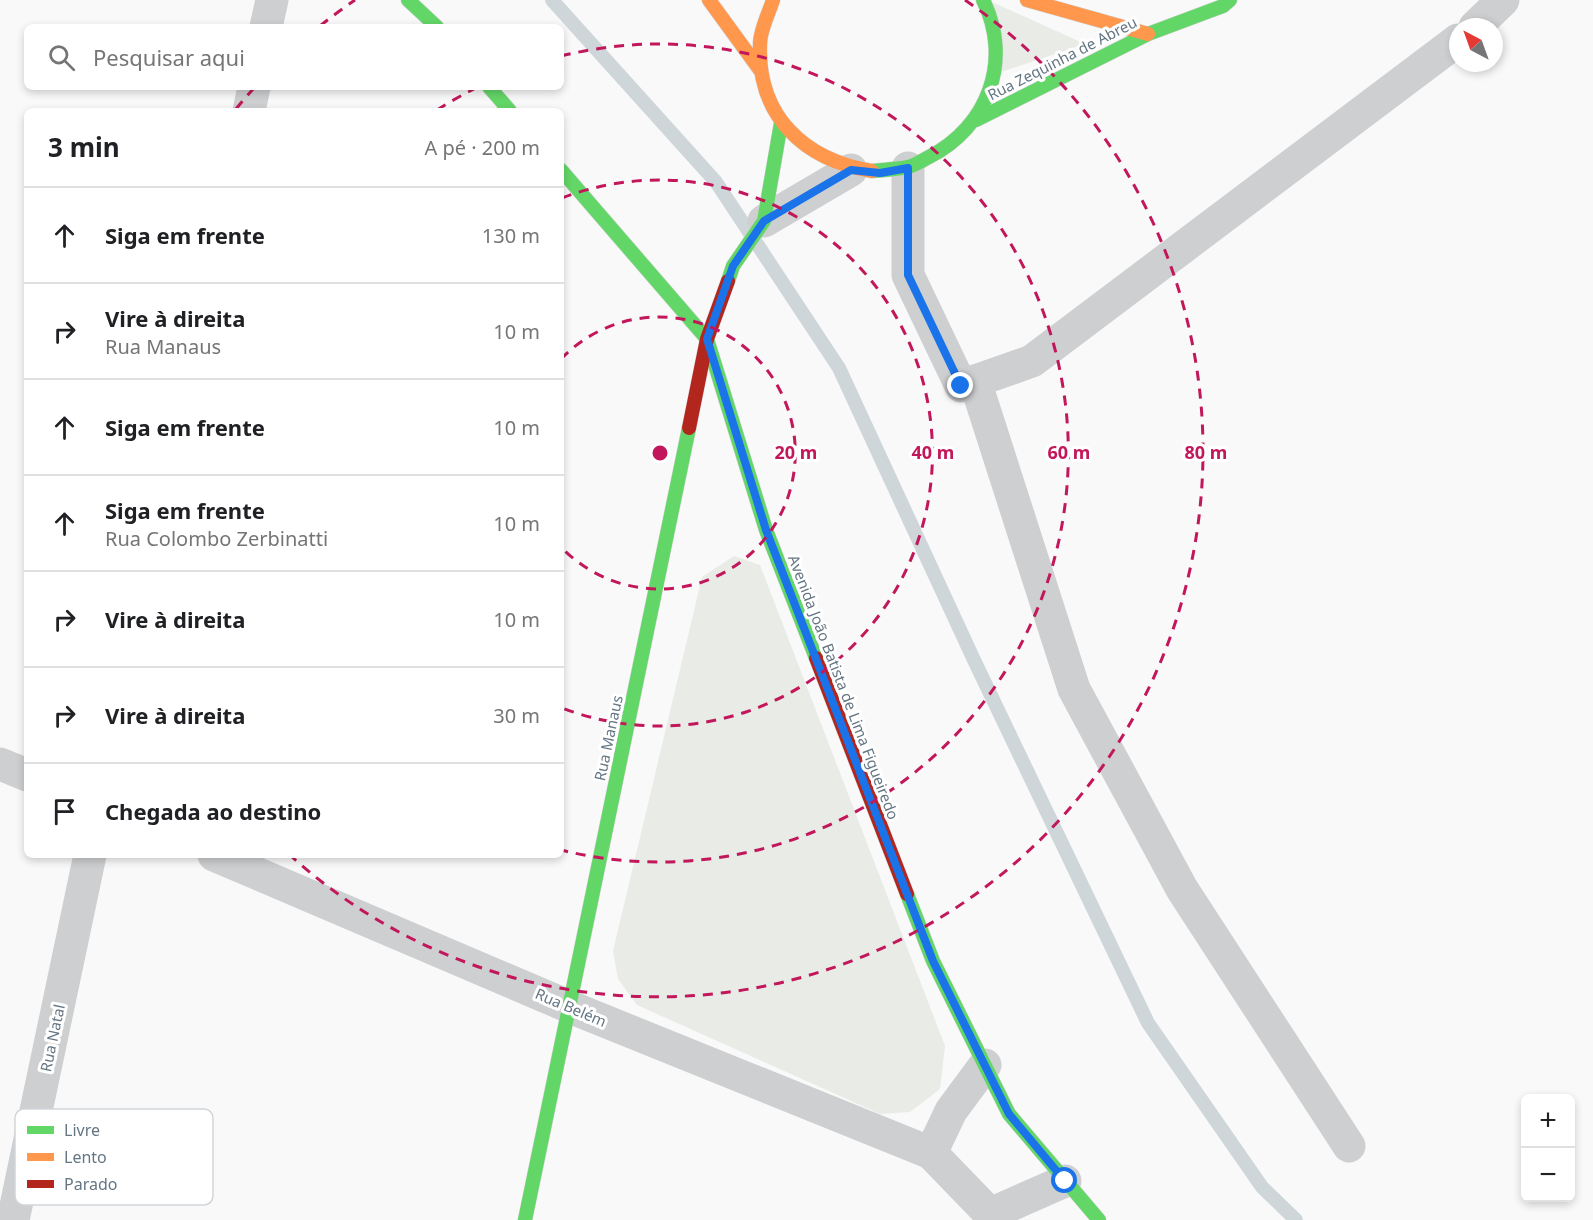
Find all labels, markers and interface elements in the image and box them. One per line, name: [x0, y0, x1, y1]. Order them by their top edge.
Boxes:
street label: Rua Zequinha de Abreu: [984, 12, 1140, 104]
north arrow: [1449, 18, 1503, 72]
search box: [24, 24, 564, 90]
icon: search: [45, 41, 78, 74]
text: Pesquisar aqui: [93, 42, 245, 72]
text: 3 min: [48, 129, 120, 165]
text: A pé · 200 m: [424, 134, 540, 161]
icon: ahead: [48, 219, 81, 252]
text: Siga em frente: [105, 220, 265, 250]
text: 130 m: [482, 222, 540, 249]
text: Vire à direita: [105, 303, 245, 333]
icon: right: [48, 315, 81, 348]
text: 10 m: [493, 318, 540, 345]
text: Rua Manaus: [105, 333, 221, 360]
route end: [947, 372, 973, 398]
icon: ahead: [48, 411, 81, 444]
text: Siga em frente: [105, 412, 265, 442]
text: 10 m: [493, 414, 540, 441]
text: 20 m: [775, 440, 817, 464]
text: 40 m: [912, 440, 954, 464]
text: 60 m: [1048, 440, 1090, 464]
text: 80 m: [1185, 440, 1227, 464]
centre of rings: [650, 443, 670, 463]
text: Siga em frente: [105, 495, 265, 525]
icon: ahead: [48, 507, 81, 540]
text: 10 m: [493, 510, 540, 537]
text: Rua Colombo Zerbinatti: [105, 525, 328, 552]
street label: Avenida João Batista de Lima Figueiredo: [784, 552, 904, 822]
icon: right: [48, 603, 81, 636]
text: Vire à direita: [105, 604, 245, 634]
text: 10 m: [493, 606, 540, 633]
street label: Rua Manaus: [589, 693, 627, 783]
icon: right: [48, 699, 81, 732]
text: Vire à direita: [105, 700, 245, 730]
text: 30 m: [493, 702, 540, 729]
icon: arrive: [48, 795, 81, 828]
text: Chegada ao destino: [105, 796, 321, 826]
street label: Rua Belém: [532, 983, 610, 1031]
street label: Rua Natal: [35, 1002, 69, 1074]
map controls: [1521, 1094, 1575, 1202]
button: +: [1521, 1094, 1575, 1148]
legend: [15, 1109, 213, 1205]
text: Livre: [64, 1119, 100, 1141]
text: Lento: [64, 1146, 107, 1168]
button: −: [1521, 1148, 1575, 1202]
route start: [1051, 1167, 1077, 1193]
text: Parado: [64, 1173, 117, 1195]

